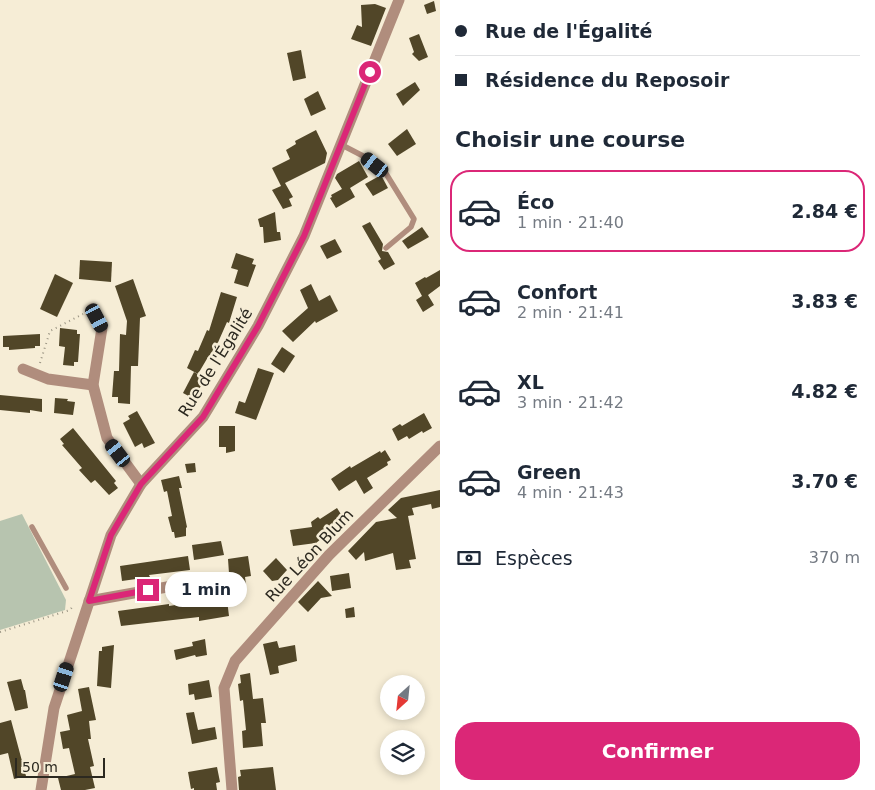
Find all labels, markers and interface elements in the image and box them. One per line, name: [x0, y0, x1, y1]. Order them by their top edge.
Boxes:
text: Rue de l'Égalité: [485, 20, 652, 42]
route start: [359, 61, 381, 83]
text: Résidence du Reposoir: [485, 69, 729, 91]
text: Choisir une course: [455, 127, 685, 152]
car: [358, 150, 391, 180]
icon: car: [457, 189, 502, 234]
text: Éco: [517, 191, 554, 213]
text: 2.84 €: [791, 200, 858, 222]
text: 1 min · 21:40: [517, 213, 624, 232]
icon: car: [457, 279, 502, 324]
text: Confort: [517, 281, 597, 303]
text: 3.83 €: [791, 290, 858, 312]
car: [83, 301, 110, 335]
text: 2 min · 21:41: [517, 303, 624, 322]
street label: Rue de l'Égalité: [174, 304, 256, 420]
icon: car: [457, 369, 502, 414]
text: XL: [517, 371, 544, 393]
text: 4.82 €: [791, 380, 858, 402]
text: 3 min · 21:42: [517, 393, 624, 412]
car: [102, 437, 133, 469]
icon: car: [457, 459, 502, 504]
text: Green: [517, 461, 581, 483]
text: 3.70 €: [791, 470, 858, 492]
text: 4 min · 21:43: [517, 483, 624, 502]
street label: Rue Léon Blum: [261, 505, 357, 606]
icon: cash: [455, 544, 483, 572]
text: Espèces: [495, 547, 573, 569]
text: 370 m: [809, 548, 860, 567]
callout: 1 min: [166, 572, 248, 608]
route end: [137, 579, 159, 601]
text: 1 min: [181, 580, 231, 599]
car: [52, 660, 75, 694]
north arrow: [380, 675, 425, 720]
map controls: [380, 675, 425, 775]
button: Confirmer: [455, 722, 860, 780]
button: layers: [380, 730, 425, 775]
scale bar: [15, 755, 105, 778]
text: 50 m: [22, 759, 58, 775]

